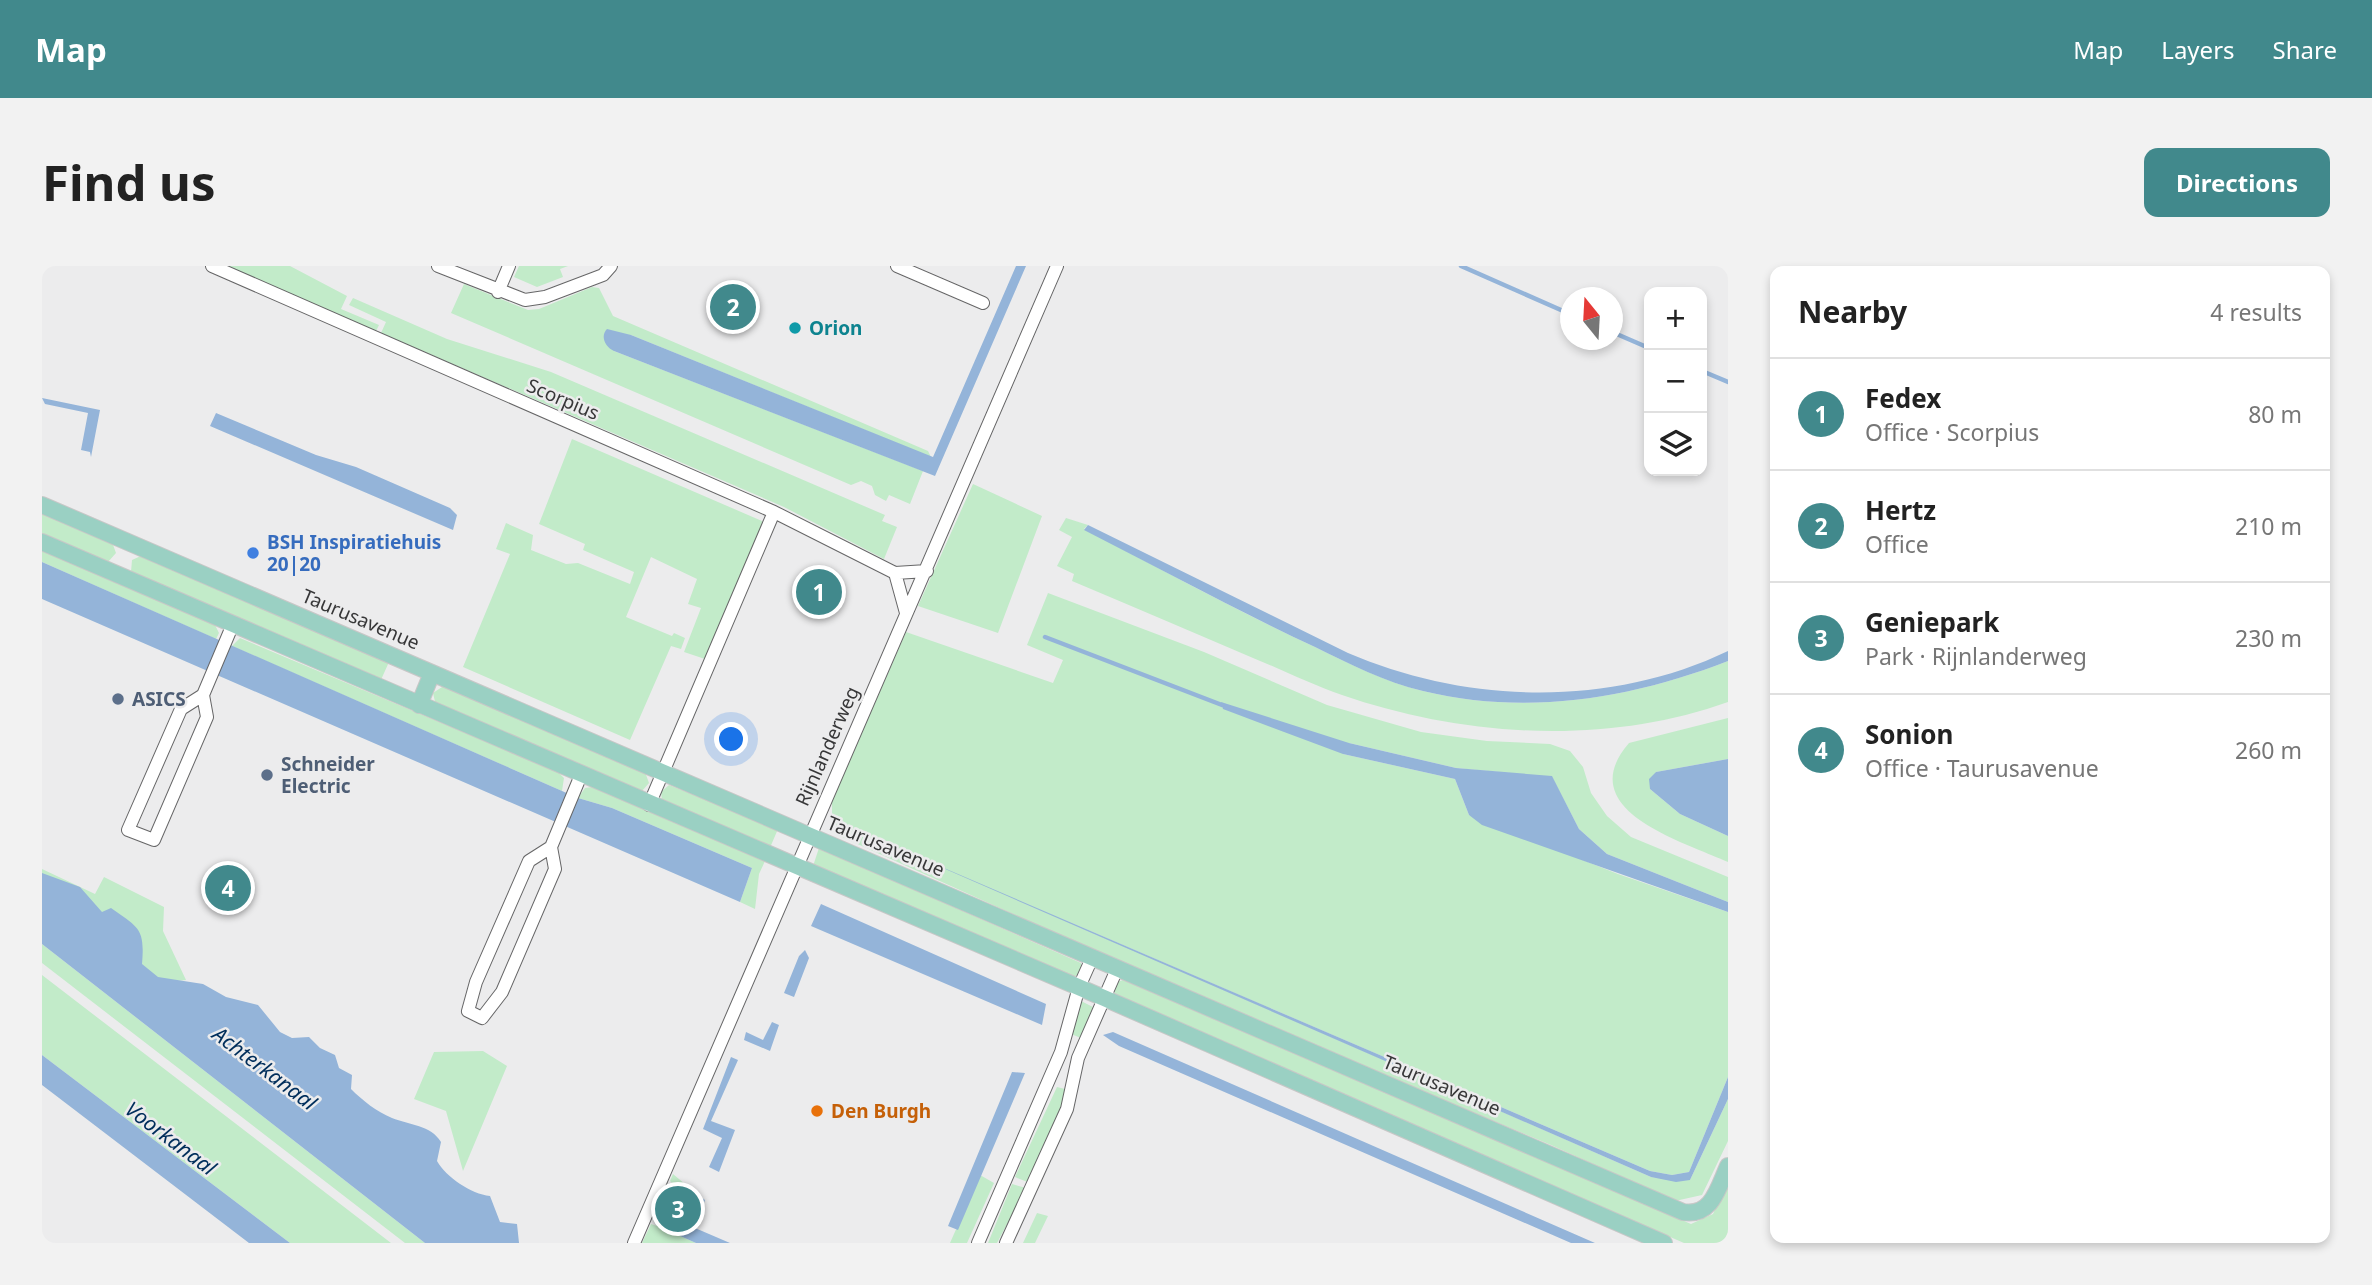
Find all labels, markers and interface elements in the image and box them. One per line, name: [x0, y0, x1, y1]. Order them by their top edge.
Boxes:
text: Map: [35, 27, 107, 72]
text: Map: [2073, 33, 2123, 66]
text: Layers: [2161, 33, 2235, 66]
text: Share: [2273, 33, 2337, 66]
button: Directions: [2144, 148, 2330, 217]
text: Find us: [42, 149, 216, 215]
pin: 2: [710, 281, 756, 333]
north arrow: [1560, 287, 1623, 350]
map controls: [1644, 287, 1707, 476]
button: +: [1644, 287, 1707, 350]
text: Nearby: [1798, 291, 1907, 332]
text: 4 results: [2210, 296, 2302, 328]
place label: Orion: [809, 315, 862, 341]
marker: Orion: [787, 320, 803, 336]
button: −: [1644, 350, 1707, 413]
street label: Scorpius: [523, 372, 603, 426]
text: Fedex: [1865, 380, 1941, 416]
text: 1: [1814, 398, 1828, 430]
text: 80 m: [2248, 398, 2302, 430]
button: layers: [1644, 413, 1707, 476]
text: Office · Scorpius: [1865, 416, 2039, 448]
text: Hertz: [1865, 492, 1936, 528]
text: 2: [1814, 510, 1828, 542]
text: 210 m: [2235, 510, 2302, 542]
text: Office: [1865, 528, 1929, 560]
place label: BSH Inspiratiehuis 20|20: [267, 529, 441, 577]
marker: BSH Inspiratiehuis 20|20: [245, 545, 261, 561]
pin: 1: [796, 566, 842, 618]
street label: Taurusavenue: [298, 583, 424, 655]
text: Geniepark: [1865, 604, 1999, 640]
text: 3: [1814, 622, 1828, 654]
text: 230 m: [2235, 622, 2302, 654]
text: Park · Rijnlanderweg: [1865, 640, 2087, 672]
street label: Rijnlanderweg: [789, 682, 865, 810]
place label: ASICS: [132, 686, 186, 712]
marker: ASICS: [110, 691, 126, 707]
text: Sonion: [1865, 716, 1953, 752]
your location: [714, 722, 748, 756]
text: 4: [1814, 734, 1828, 766]
text: 260 m: [2235, 734, 2302, 766]
place label: Schneider Electric: [281, 751, 375, 799]
text: Office · Taurusavenue: [1865, 752, 2099, 784]
marker: Schneider Electric: [259, 767, 275, 783]
street label: Taurusavenue: [823, 810, 949, 882]
pin: 4: [205, 862, 251, 914]
water label: Achterkanaal: [206, 1019, 323, 1117]
street label: Taurusavenue: [1379, 1049, 1505, 1121]
water label: Voorkanaal: [120, 1095, 223, 1182]
place label: Den Burgh: [831, 1098, 931, 1124]
marker: Den Burgh: [809, 1103, 825, 1119]
pin: 3: [655, 1183, 701, 1235]

